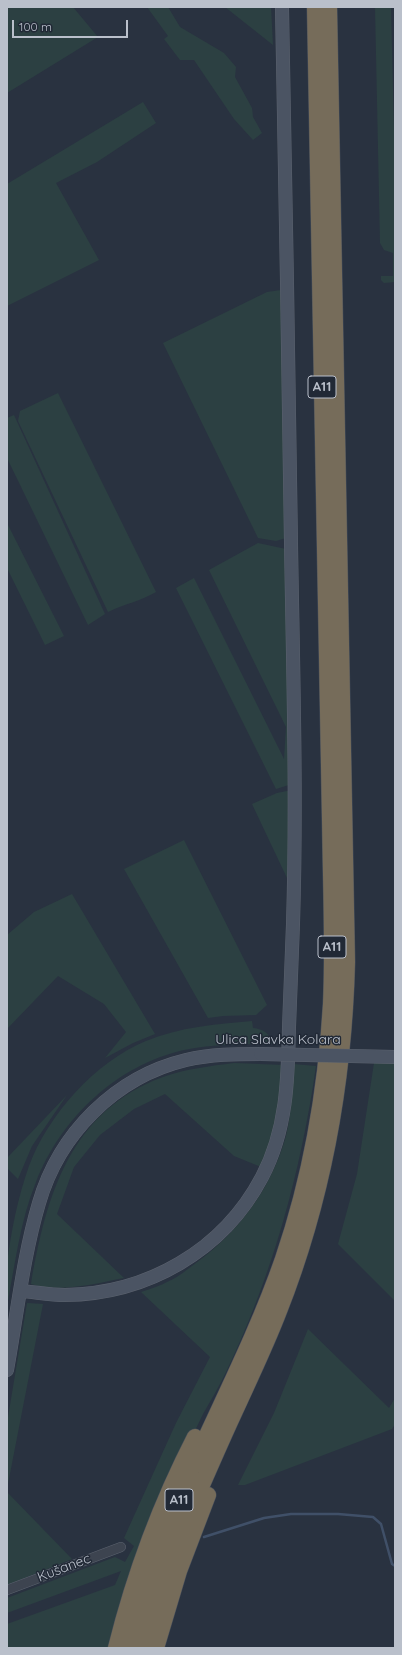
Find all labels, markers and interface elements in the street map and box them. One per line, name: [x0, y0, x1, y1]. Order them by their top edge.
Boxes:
scale bar: [14, 12, 130, 38]
text: 100 m: [19, 19, 52, 34]
road number: A11: [308, 376, 336, 398]
road number: A11: [318, 936, 346, 958]
street label: Ulica Slavka Kolara: [215, 1032, 341, 1048]
road number: A11: [165, 1489, 193, 1511]
street label: Kušanec: [35, 1550, 93, 1586]

